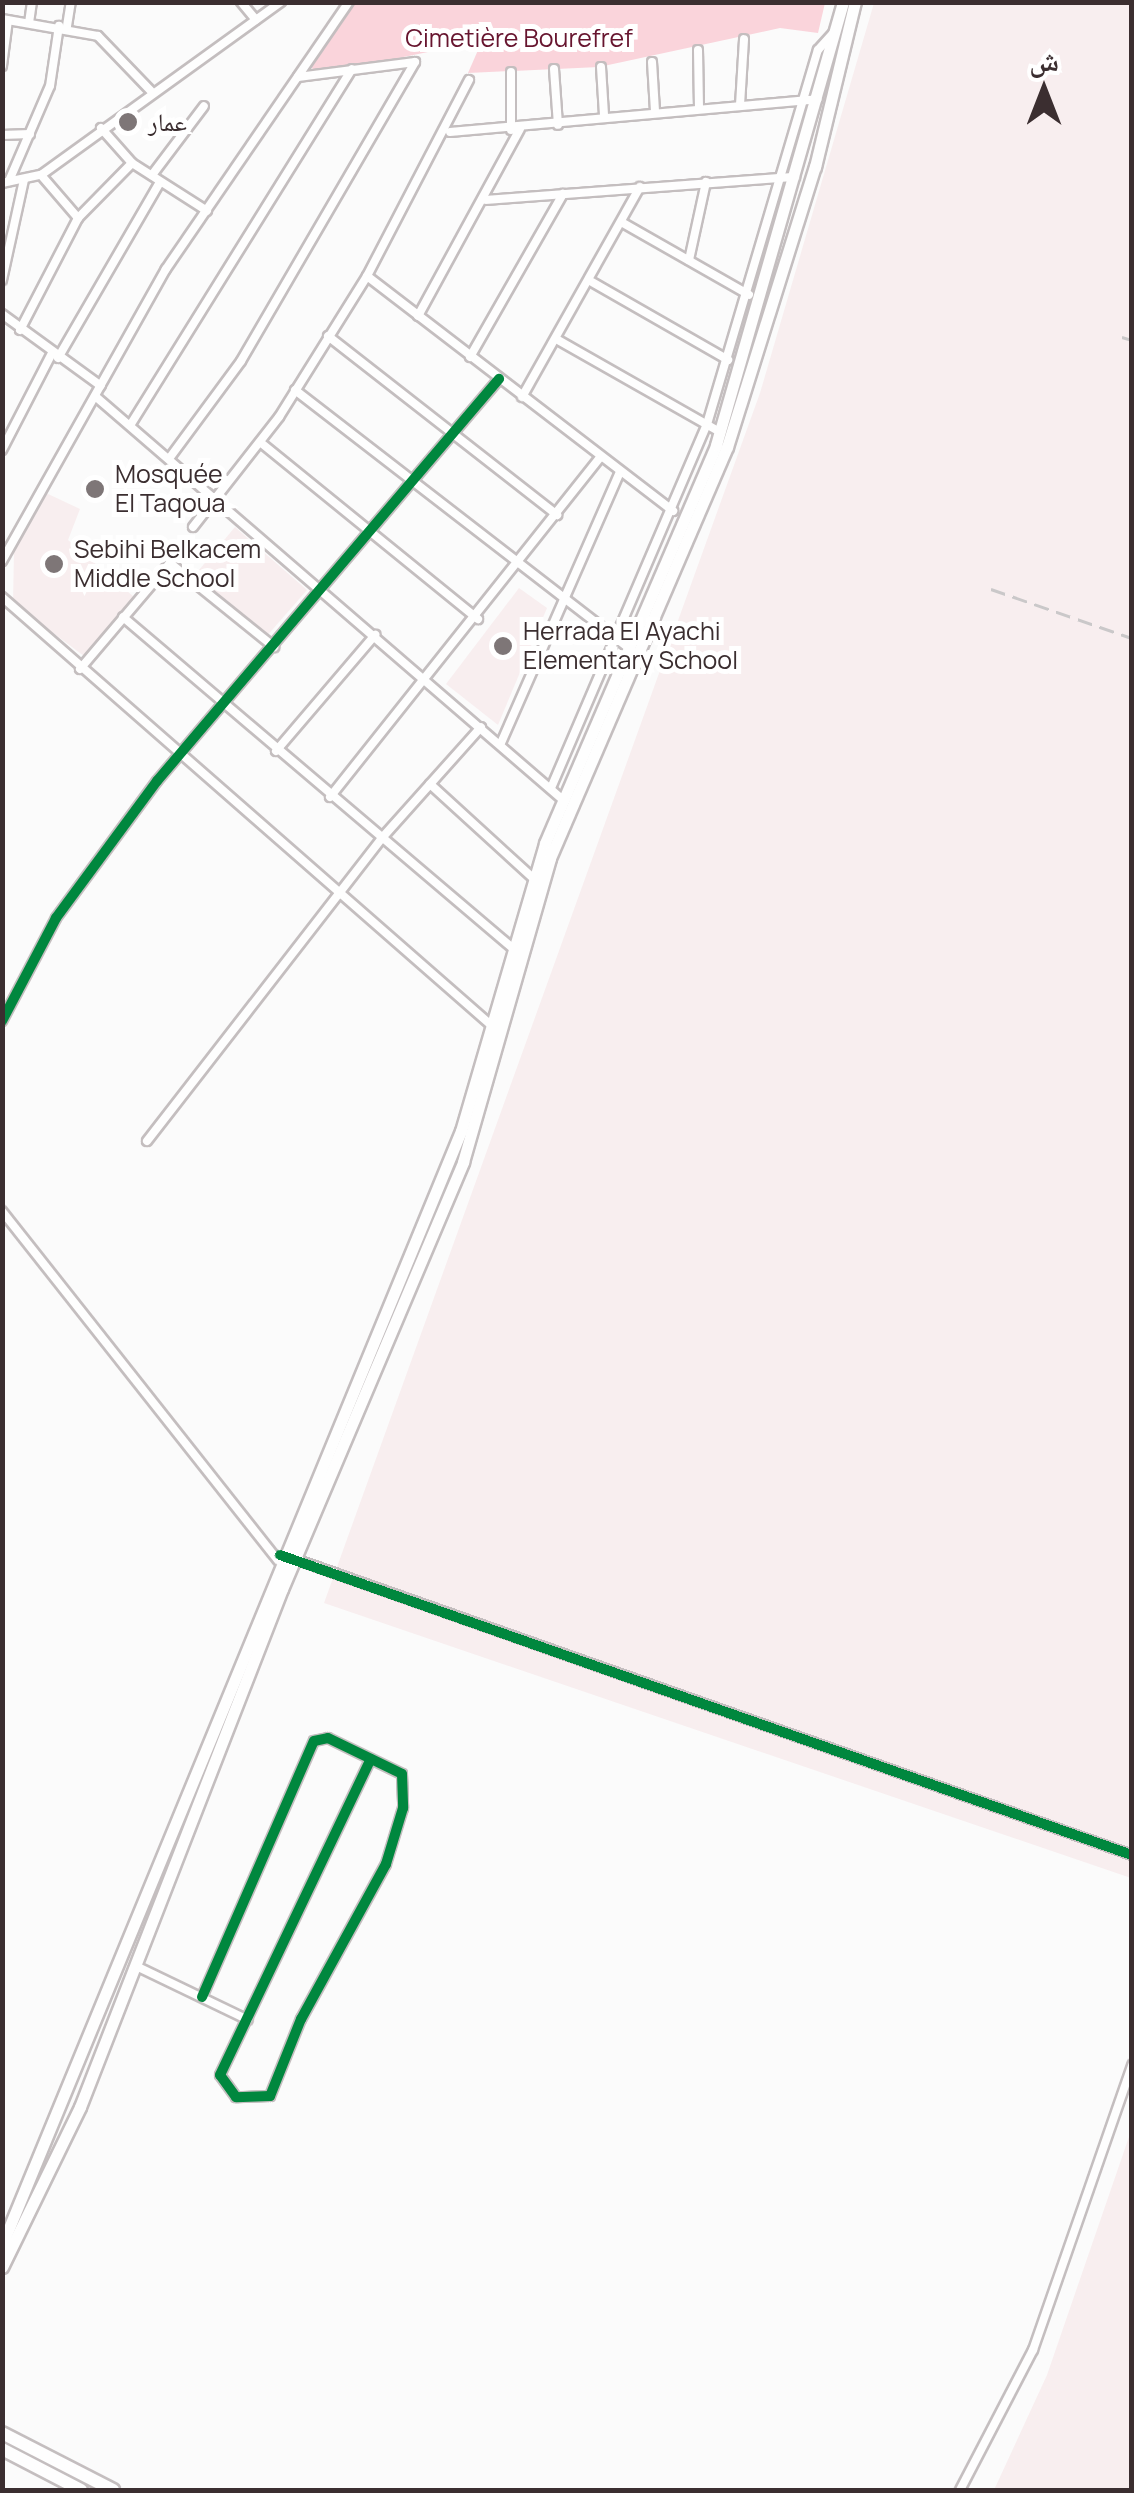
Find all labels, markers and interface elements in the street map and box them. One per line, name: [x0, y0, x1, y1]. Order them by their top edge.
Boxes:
park label: Cimetière Bourefref: [405, 23, 633, 53]
north arrow: [994, 40, 1094, 140]
text: ش: [1029, 41, 1059, 79]
place label: عمار: [148, 107, 187, 137]
marker: عمار: [117, 111, 139, 133]
place label: Mosquée El Taqoua: [115, 460, 225, 519]
marker: Mosquée El Taqoua: [84, 478, 106, 500]
place label: Sebihi Belkacem Middle School: [74, 535, 261, 594]
marker: Sebihi Belkacem Middle School: [43, 553, 65, 575]
place label: Herrada El Ayachi Elementary School: [523, 617, 738, 676]
marker: Herrada El Ayachi Elementary School: [492, 635, 514, 657]

